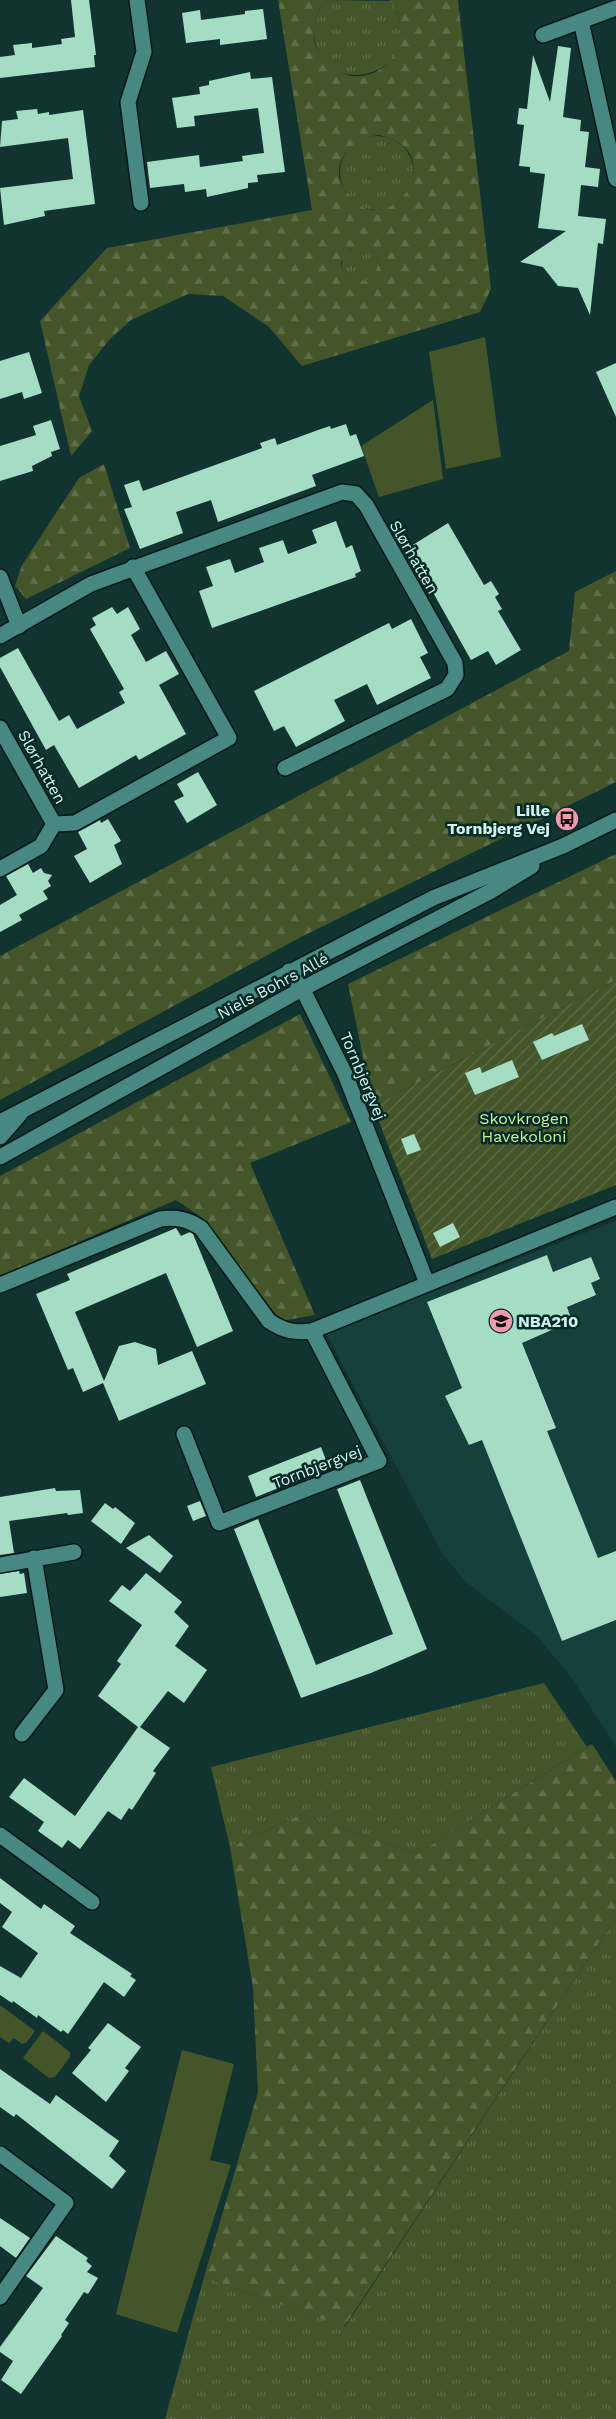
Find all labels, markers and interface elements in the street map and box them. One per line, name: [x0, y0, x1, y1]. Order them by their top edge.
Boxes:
street label: Slørhatten: [385, 517, 443, 597]
street label: Slørhatten: [14, 727, 70, 807]
place label: Lille Tornbjerg Vej: [447, 801, 550, 838]
bus stop icon: Lille Tornbjerg Vej: [554, 806, 580, 832]
street label: Niels Bohrs Allé: [214, 949, 332, 1023]
street label: Tornbjergvej: [336, 1029, 390, 1123]
park label: Skovkrogen Havekoloni: [479, 1109, 569, 1146]
school or university icon: NBA210: [488, 1308, 514, 1334]
place label: NBA210: [518, 1312, 578, 1331]
street label: Tornbjergvej: [270, 1441, 364, 1493]

